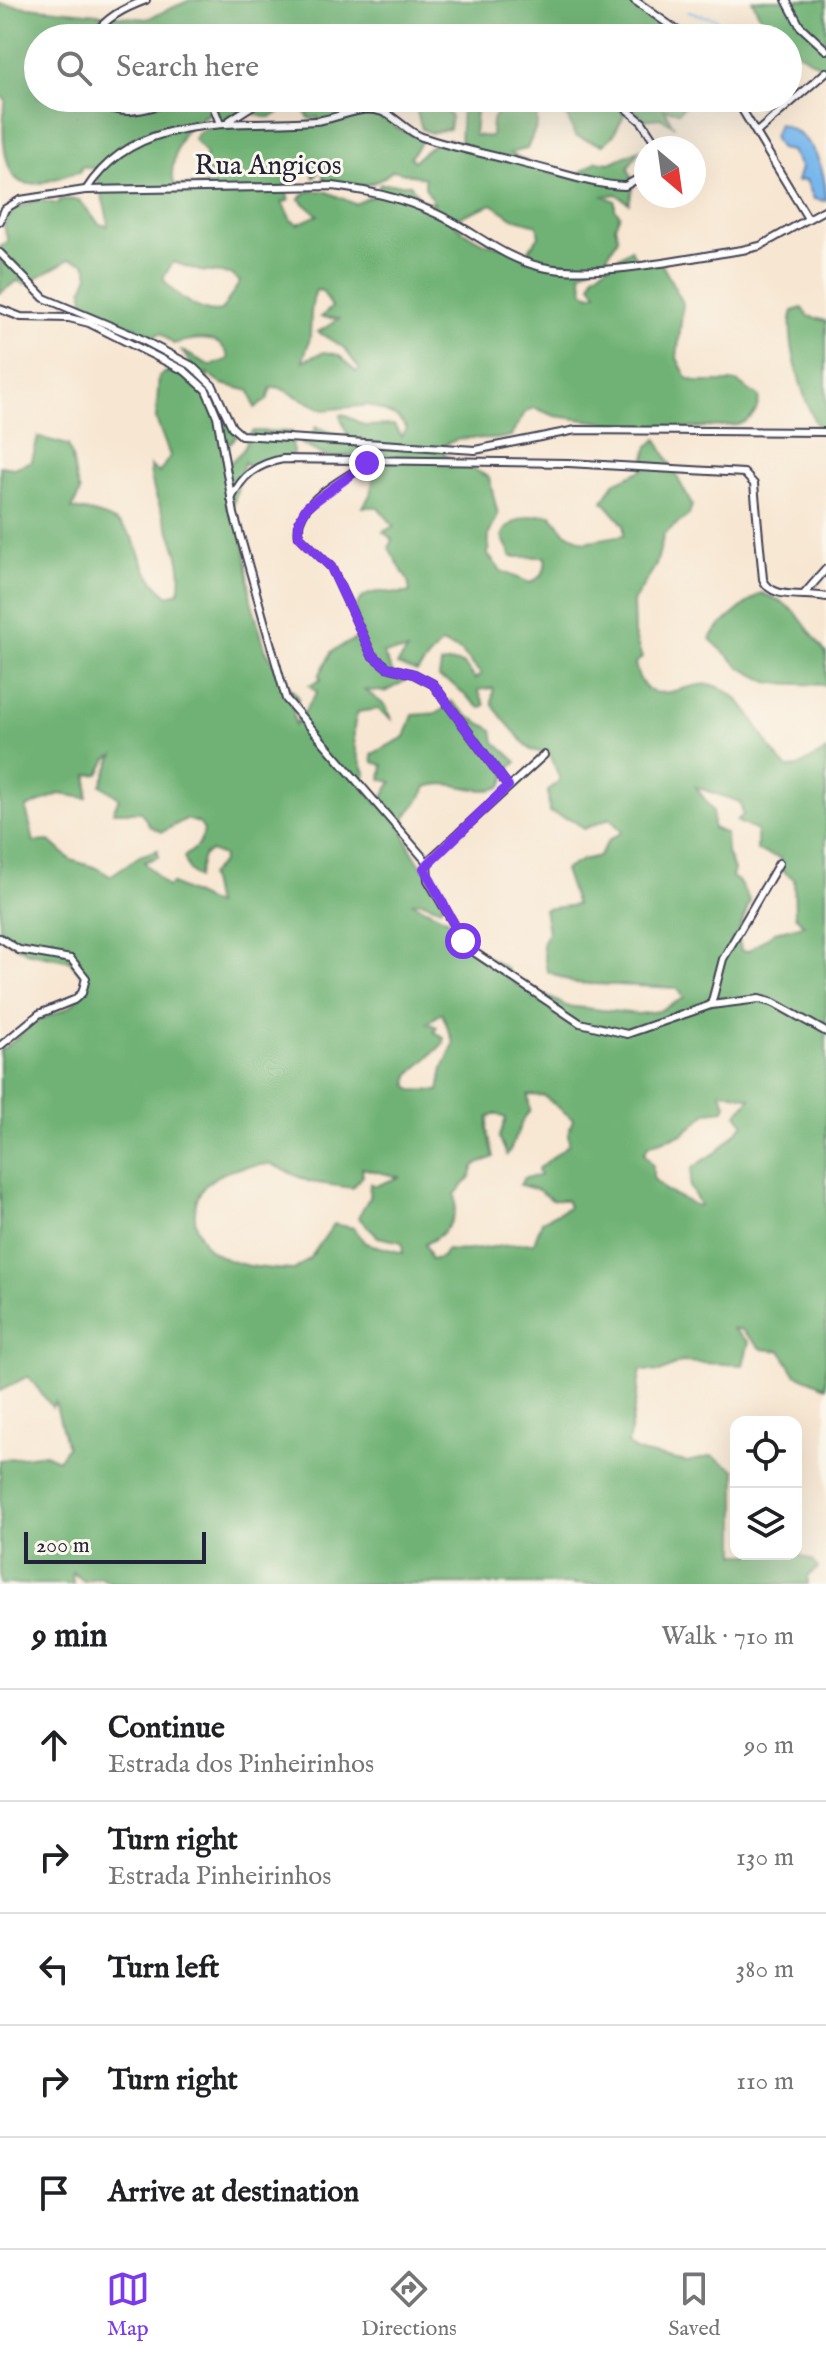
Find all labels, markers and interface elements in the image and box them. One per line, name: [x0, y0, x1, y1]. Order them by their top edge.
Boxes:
search box: [24, 24, 802, 112]
icon: search: [52, 46, 96, 90]
text: Search here: [116, 49, 259, 87]
north arrow: [634, 136, 706, 208]
street label: Rua Angicos: [194, 149, 342, 184]
route end: [349, 445, 385, 481]
route start: [445, 923, 481, 959]
map controls: [730, 1416, 802, 1560]
button: locate: [730, 1416, 802, 1488]
button: layers: [730, 1488, 802, 1560]
scale bar: [24, 1528, 206, 1564]
text: 200 m: [36, 1532, 90, 1560]
text: 9 min: [32, 1615, 108, 1658]
text: Walk · 710 m: [661, 1620, 794, 1653]
text: Continue: [108, 1710, 225, 1748]
icon: ahead: [32, 1723, 76, 1767]
text: 90 m: [744, 1729, 794, 1762]
text: Estrada dos Pinheirinhos: [108, 1748, 374, 1781]
text: Turn right: [108, 1822, 238, 1860]
icon: right: [32, 1835, 76, 1879]
text: 130 m: [736, 1841, 794, 1874]
text: Estrada Pinheirinhos: [108, 1860, 331, 1893]
icon: left: [32, 1947, 76, 1991]
text: Turn left: [108, 1950, 219, 1988]
text: 380 m: [736, 1953, 794, 1986]
icon: right: [32, 2059, 76, 2103]
text: Turn right: [108, 2062, 238, 2100]
text: 110 m: [736, 2065, 794, 2098]
icon: arrive: [32, 2171, 76, 2215]
text: Arrive at destination: [108, 2174, 359, 2212]
tab: Map: [106, 2267, 150, 2343]
tab: Directions: [361, 2267, 457, 2343]
tab: Saved: [668, 2267, 720, 2343]

